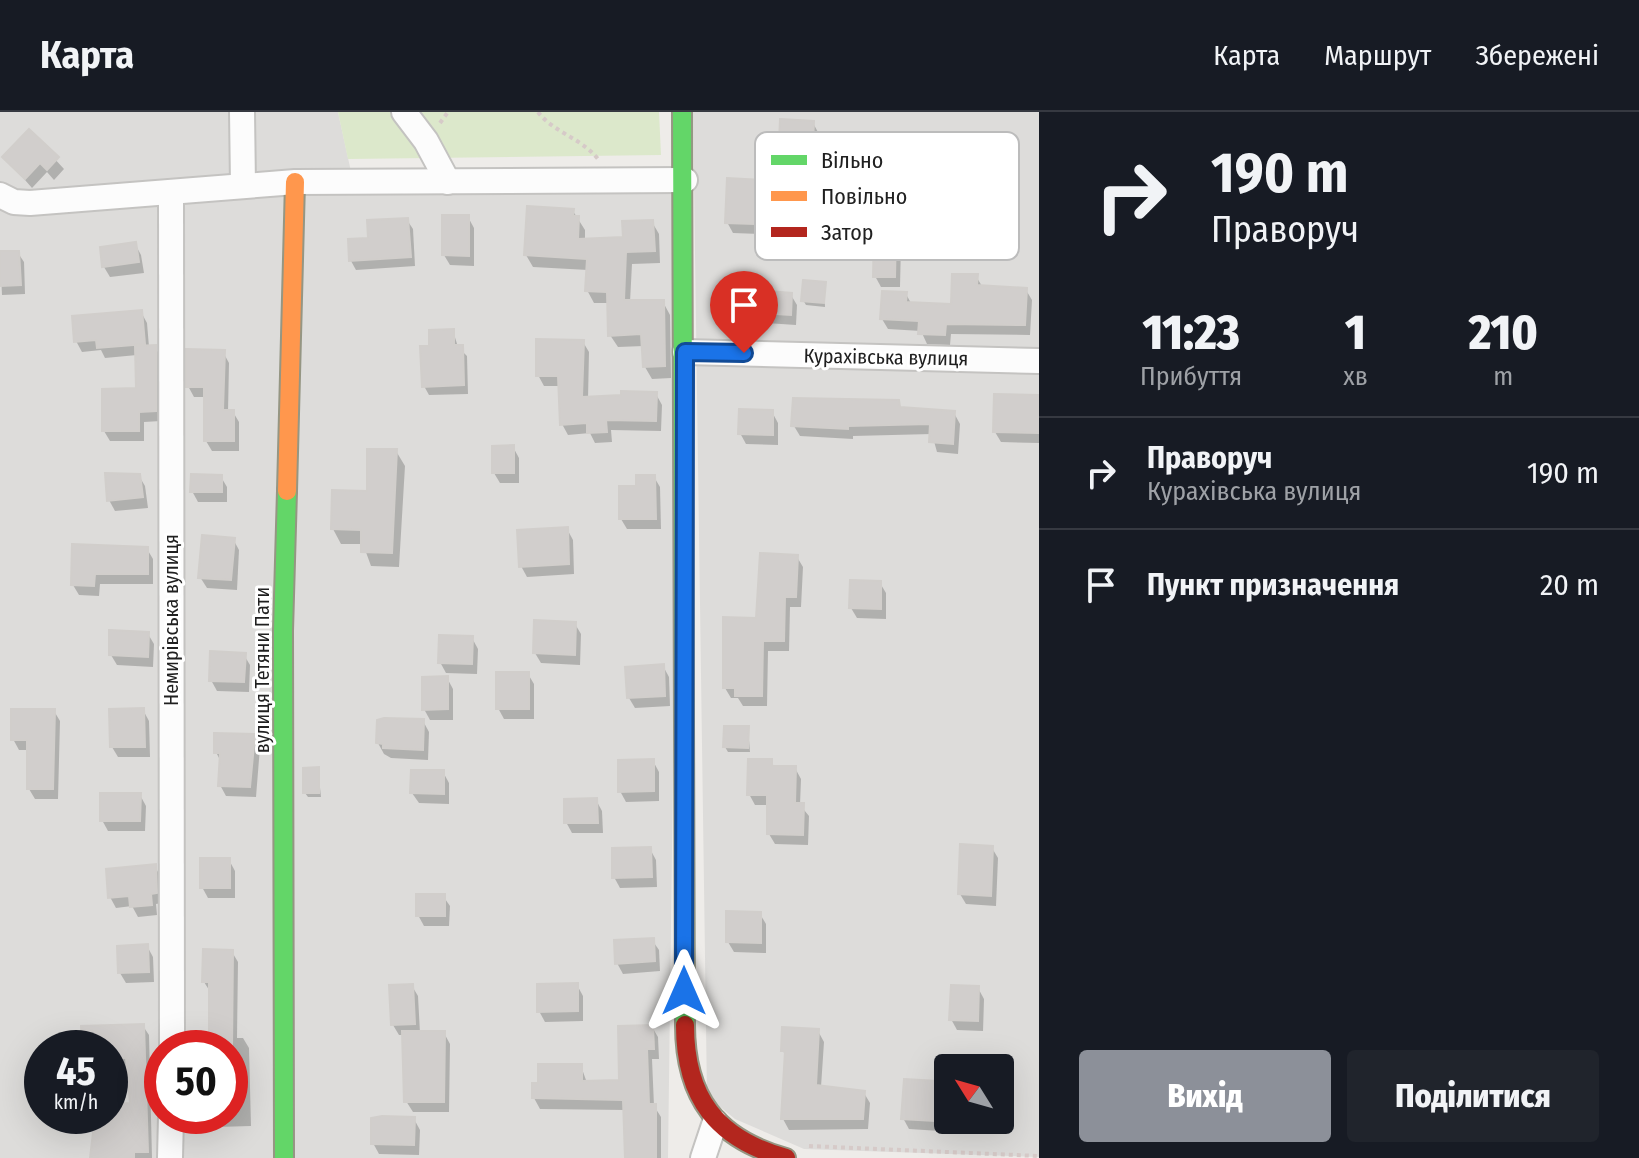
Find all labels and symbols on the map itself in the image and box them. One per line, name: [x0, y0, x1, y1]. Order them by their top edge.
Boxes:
legend: [755, 132, 1019, 260]
text: Вільно: [821, 147, 883, 174]
text: Повільно: [821, 183, 907, 210]
text: Затор: [821, 219, 873, 246]
pin: [710, 271, 778, 353]
street label: Курахівська вулиця: [803, 344, 969, 370]
street label: Немирівська вулиця: [159, 534, 183, 706]
street label: вулиця Тетяни Пати: [250, 587, 274, 753]
position arrow: [642, 949, 726, 1033]
speed limit sign: 50: [144, 1030, 248, 1134]
north arrow: [934, 1054, 1014, 1134]

